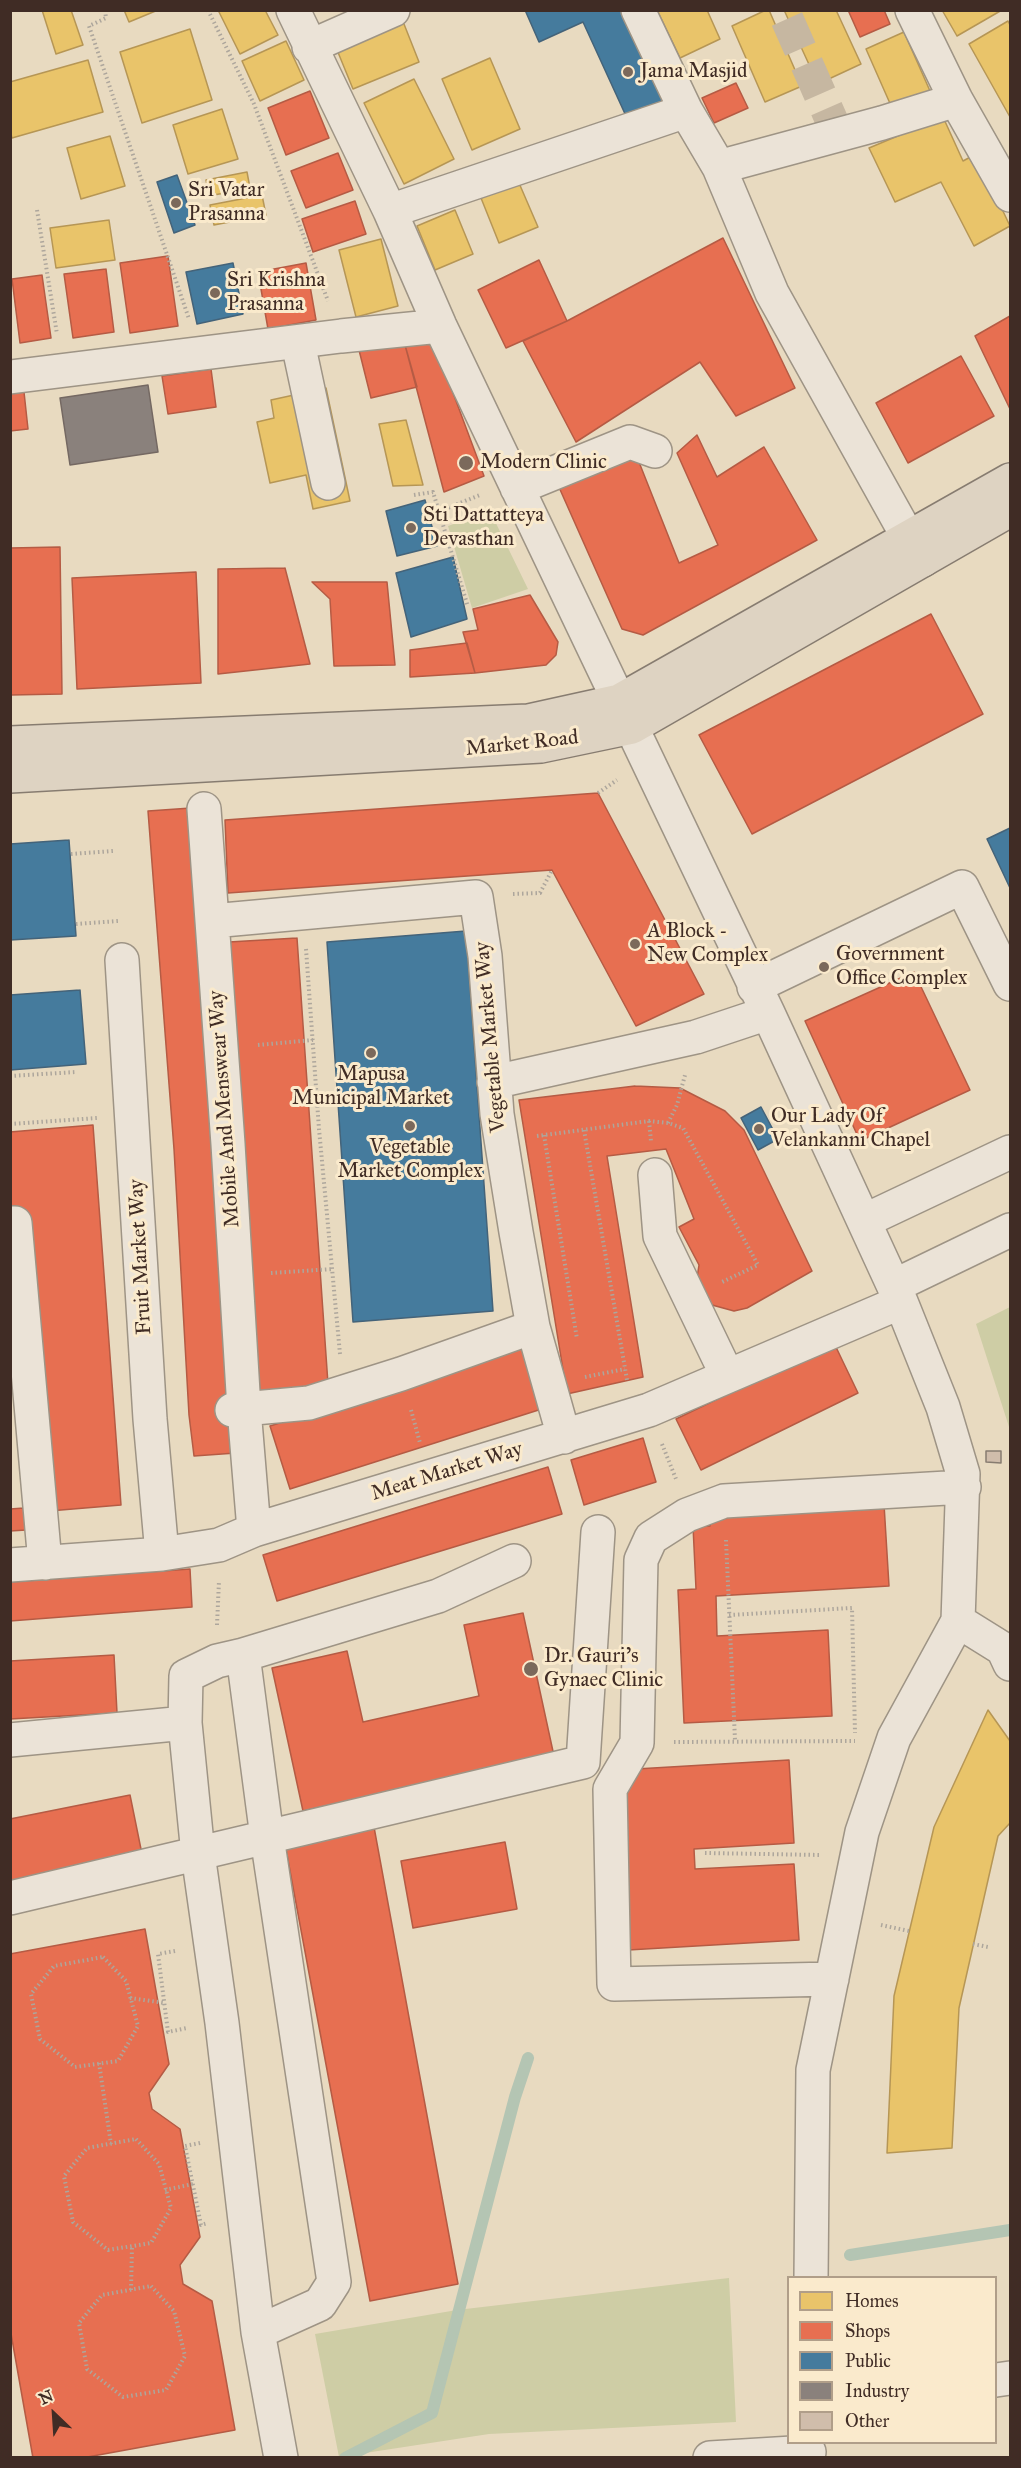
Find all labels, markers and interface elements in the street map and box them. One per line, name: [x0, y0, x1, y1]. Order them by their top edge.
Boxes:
place label: Jama Masjid: [640, 59, 747, 85]
marker: Jama Masjid: [621, 65, 635, 79]
place label: Sri Vatar Prasanna: [188, 178, 265, 228]
marker: Sri Vatar Prasanna: [169, 196, 183, 210]
place label: Sri Krishna Prasanna: [227, 268, 325, 318]
marker: Sri Krishna Prasanna: [208, 286, 222, 300]
place label: Modern Clinic: [480, 450, 607, 476]
marker: Modern Clinic: [457, 454, 475, 472]
place label: Sti Dattatteya Devasthan: [423, 503, 544, 553]
marker: Sti Dattatteya Devasthan: [404, 521, 418, 535]
street label: Market Road: [464, 726, 580, 762]
place label: A Block - New Complex: [647, 919, 768, 969]
marker: A Block - New Complex: [628, 937, 642, 951]
street label: Vegetable Market Way: [470, 940, 512, 1134]
place label: Government Office Complex: [836, 942, 967, 992]
marker: Government Office Complex: [817, 960, 831, 974]
street label: Mobile And Menswear Way: [204, 990, 246, 1228]
marker: Mapusa Municipal Market: [364, 1046, 378, 1060]
place label: Mapusa Municipal Market: [292, 1062, 450, 1112]
place label: Our Lady Of Velankanni Chapel: [771, 1104, 930, 1154]
marker: Vegetable Market Complex: [403, 1119, 417, 1133]
marker: Our Lady Of Velankanni Chapel: [752, 1122, 766, 1136]
place label: Vegetable Market Complex: [337, 1135, 483, 1185]
street label: Fruit Market Way: [124, 1178, 158, 1336]
street label: Meat Market Way: [368, 1437, 526, 1507]
place label: Dr. Gauri's Gynaec Clinic: [544, 1644, 663, 1694]
marker: Dr. Gauri's Gynaec Clinic: [522, 1660, 540, 1678]
legend: [787, 2276, 997, 2444]
text: Homes: [845, 2290, 899, 2312]
text: Shops: [845, 2320, 890, 2342]
text: Public: [845, 2350, 891, 2372]
text: Industry: [845, 2380, 909, 2402]
north arrow: [24, 2384, 84, 2444]
text: N: [36, 2386, 56, 2409]
text: Other: [845, 2410, 889, 2432]

